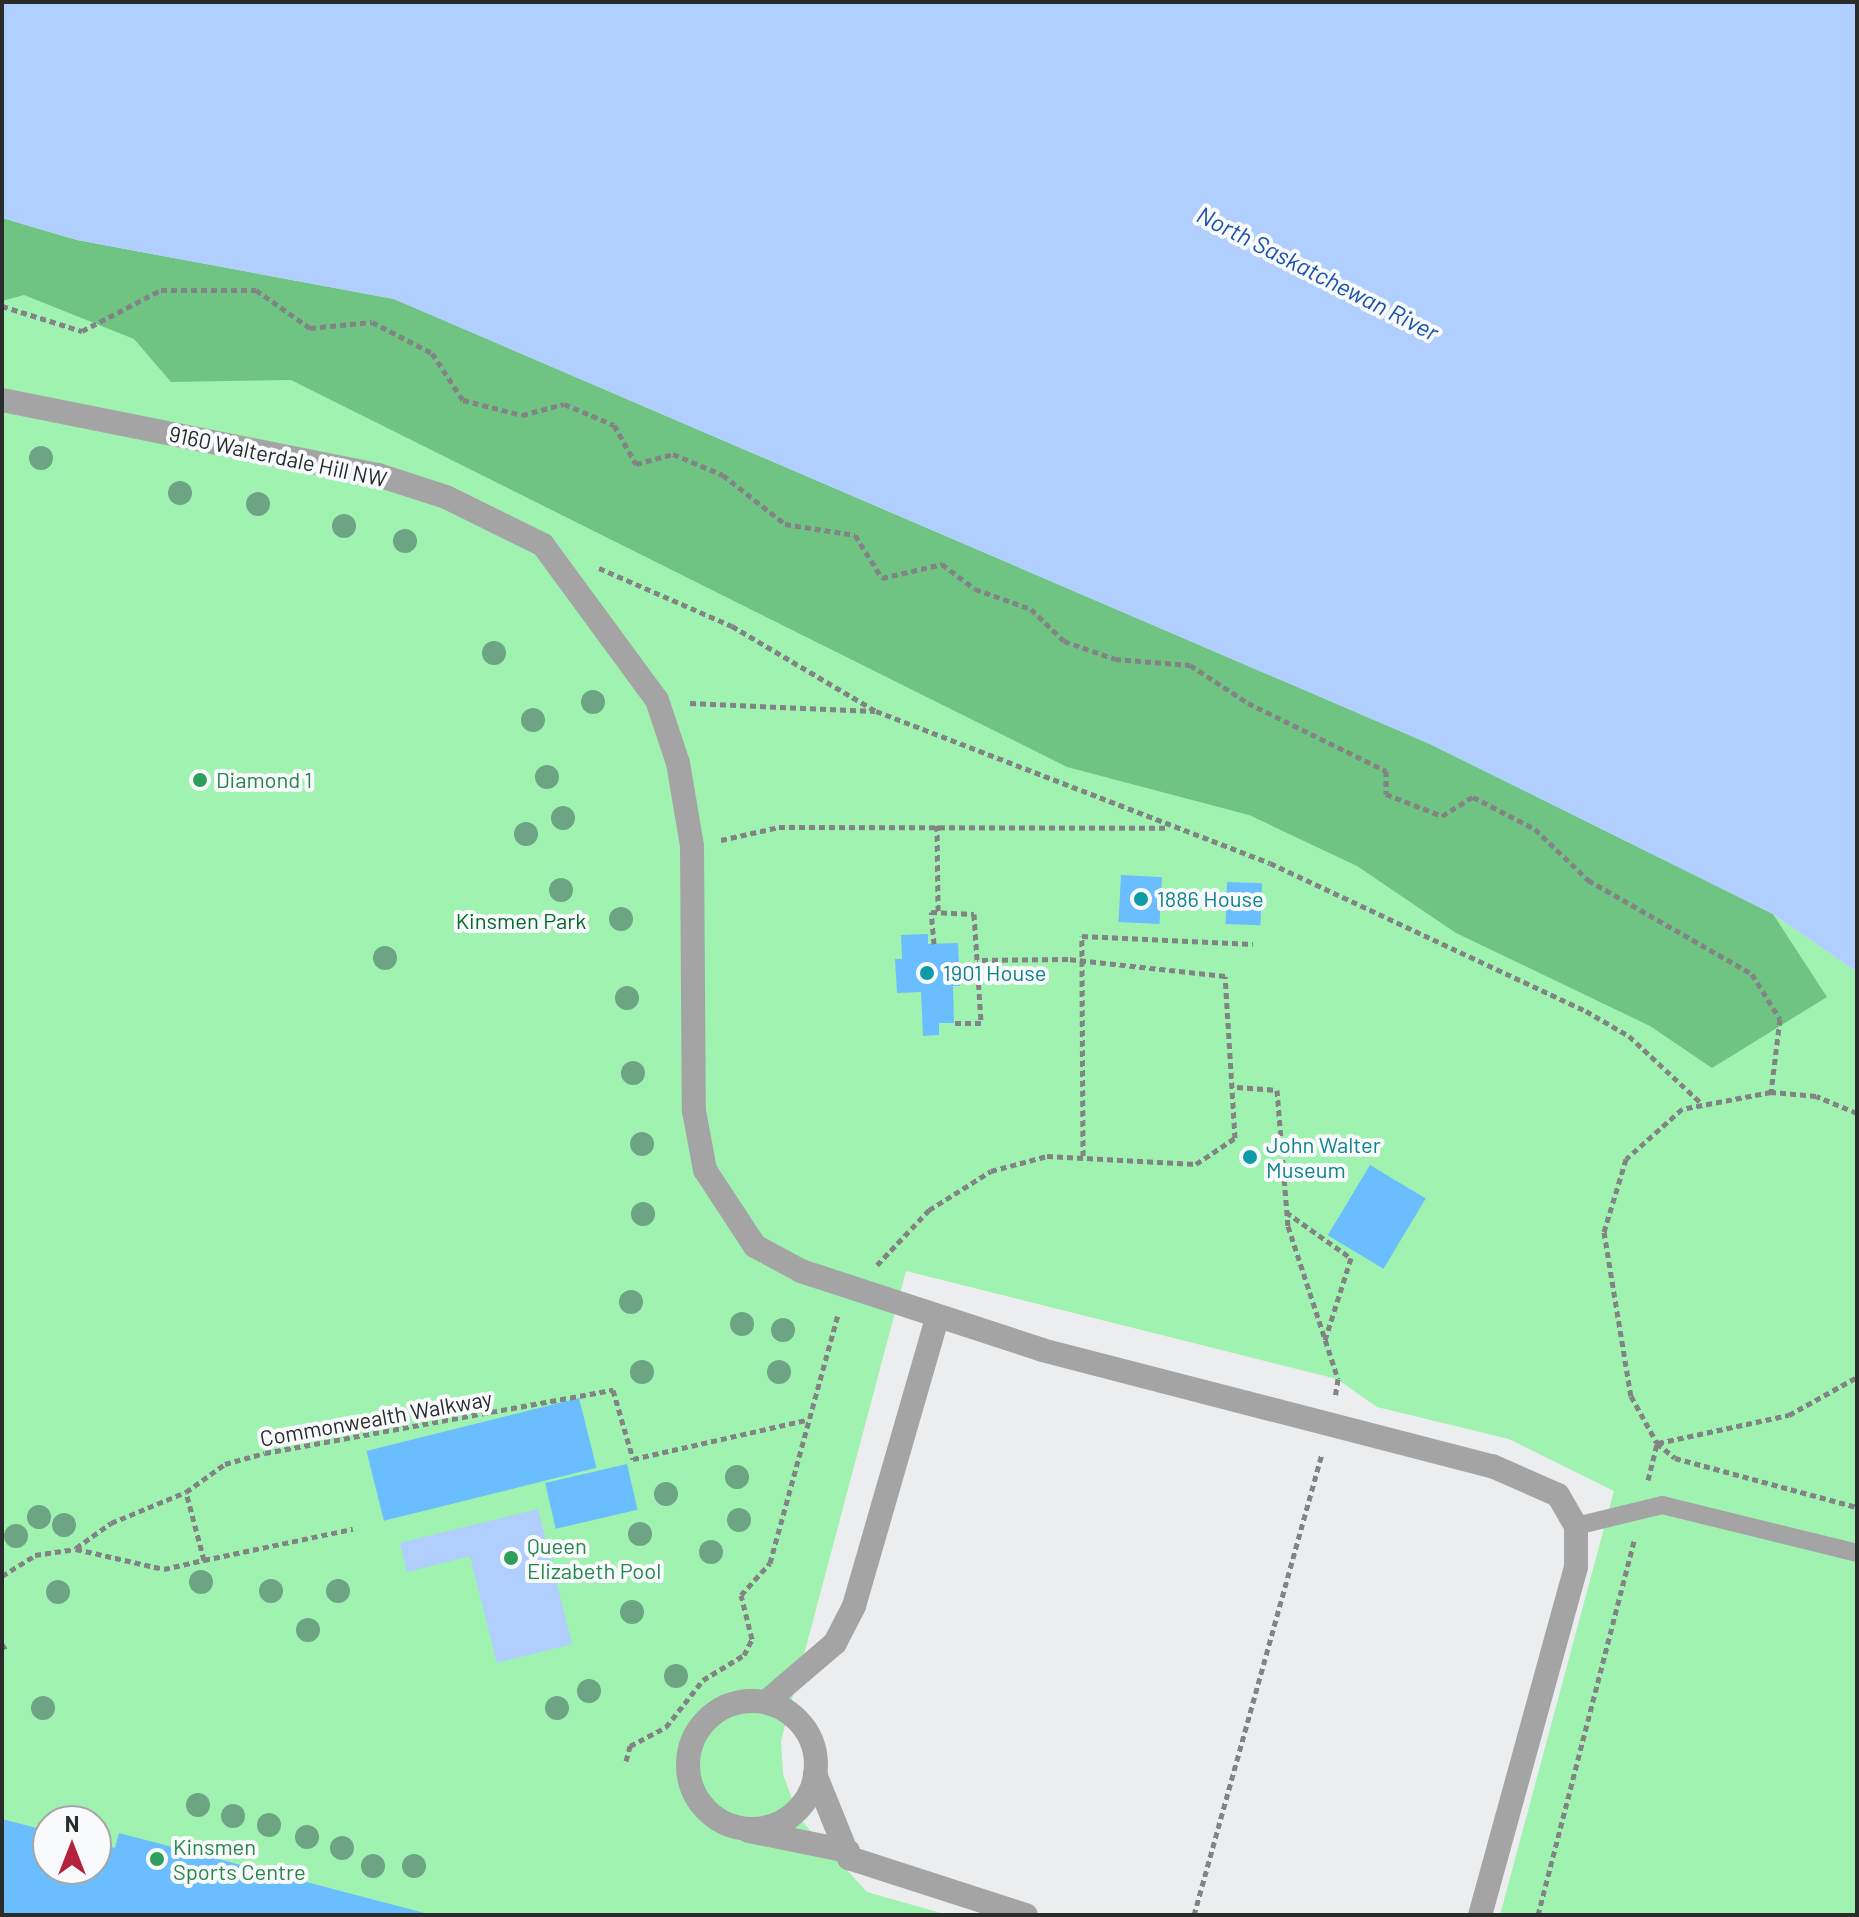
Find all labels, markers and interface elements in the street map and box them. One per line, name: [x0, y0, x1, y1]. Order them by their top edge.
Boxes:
water label: North Saskatchewan River: [1192, 200, 1444, 346]
street label: 9160 Walterdale Hill NW: [167, 420, 389, 492]
place label: Diamond 1: [216, 767, 312, 793]
marker: Diamond 1: [191, 771, 209, 789]
place label: 1886 House: [1157, 886, 1264, 912]
marker: 1886 House: [1132, 890, 1150, 908]
park label: Kinsmen Park: [456, 908, 586, 934]
place label: 1901 House: [943, 960, 1047, 986]
marker: 1901 House: [918, 964, 936, 982]
place label: John Walter Museum: [1266, 1131, 1381, 1182]
marker: John Walter Museum: [1241, 1148, 1259, 1166]
street label: Commonwealth Walkway: [258, 1385, 494, 1451]
place label: Queen Elizabeth Pool: [527, 1532, 661, 1584]
marker: Queen Elizabeth Pool: [502, 1549, 520, 1567]
north arrow: [32, 1805, 112, 1885]
text: N: [65, 1810, 79, 1836]
place label: Kinsmen Sports Centre: [173, 1833, 306, 1884]
marker: Kinsmen Sports Centre: [148, 1850, 166, 1868]

